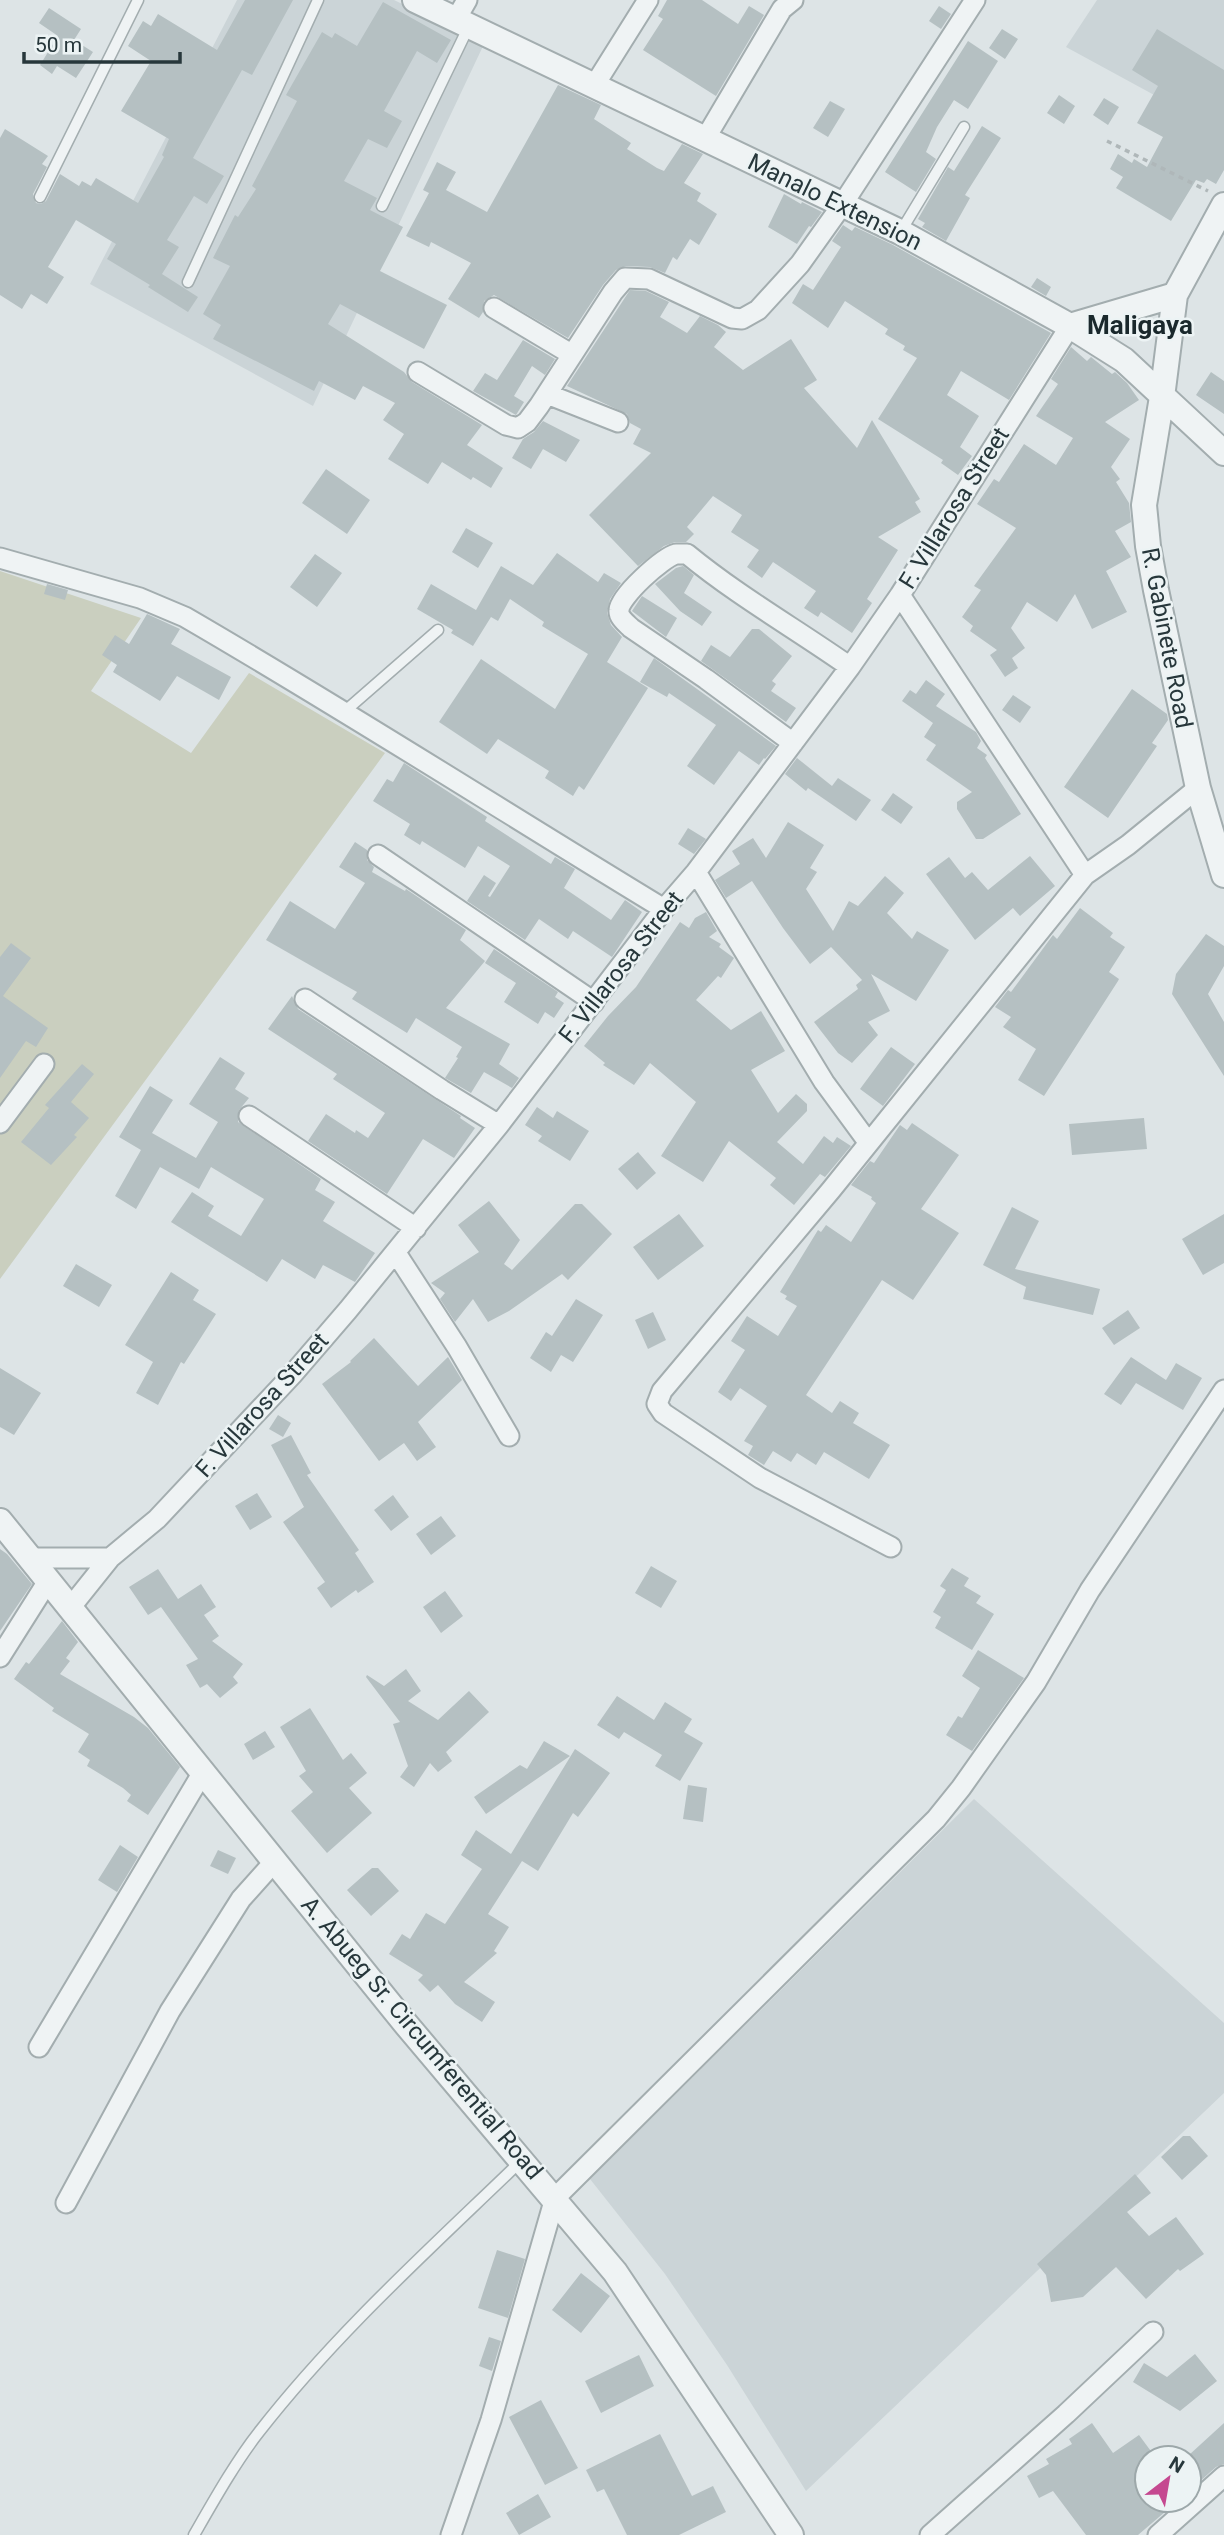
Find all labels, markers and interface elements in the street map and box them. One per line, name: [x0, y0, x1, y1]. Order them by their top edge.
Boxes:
scale bar: [24, 21, 180, 65]
text: 50 m: [35, 33, 82, 57]
street label: Manalo Extension: [743, 148, 927, 256]
district label: Maligaya: [1087, 310, 1193, 340]
street label: F. Villarosa Street: [893, 422, 1015, 594]
street label: R. Gabinete Road: [1136, 545, 1198, 731]
street label: F. Villarosa Street: [553, 885, 689, 1048]
street label: F. Villarosa Street: [190, 1327, 334, 1483]
street label: A. Abueg Sr. Circumferential Road: [296, 1891, 548, 2185]
north arrow: [1133, 2444, 1203, 2514]
text: N: [1165, 2452, 1188, 2478]

